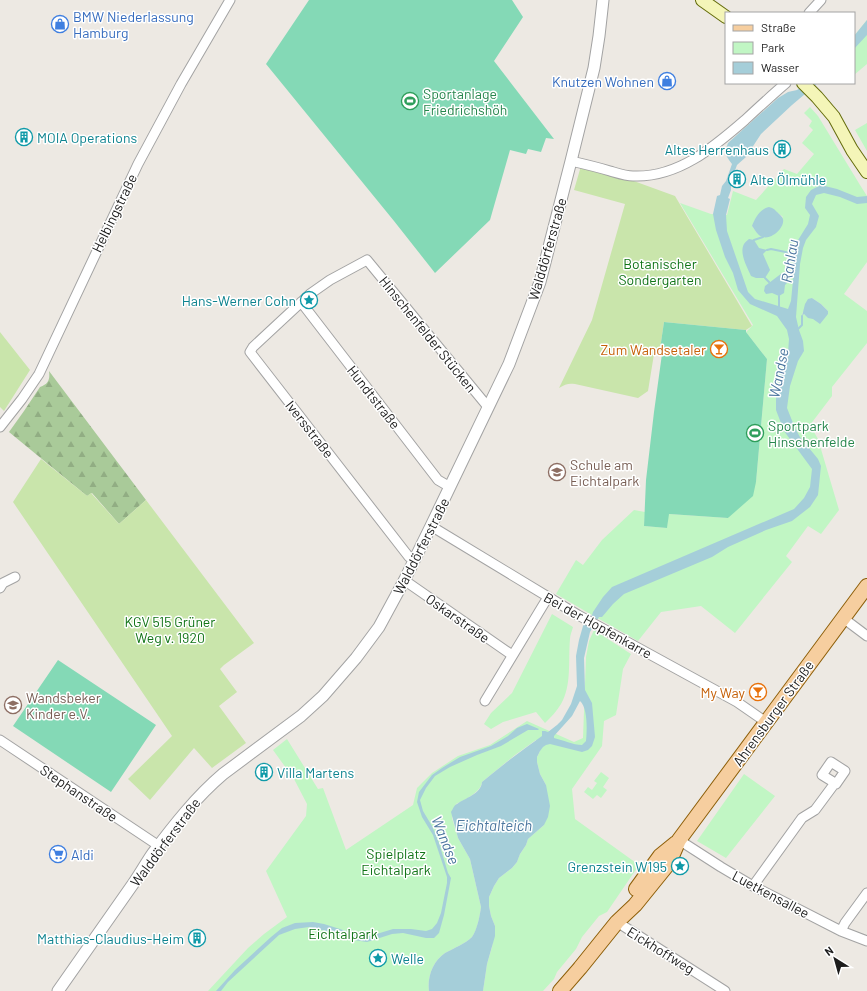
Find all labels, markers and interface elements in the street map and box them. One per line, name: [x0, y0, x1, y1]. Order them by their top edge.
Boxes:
place label: BMW Niederlassung Hamburg: [73, 8, 194, 41]
legend: [725, 12, 855, 84]
shop icon: BMW Niederlassung Hamburg: [50, 14, 70, 34]
text: Straße: [761, 20, 796, 34]
text: Park: [761, 40, 785, 54]
text: Wasser: [761, 60, 800, 74]
shop icon: Knutzen Wohnen: [657, 71, 677, 91]
place label: Knutzen Wohnen: [552, 73, 654, 90]
place label: Sportanlage Friedrichshöh: [423, 85, 507, 118]
sports icon: Sportanlage Friedrichshöh: [400, 91, 420, 111]
building icon: MOIA Operations: [14, 127, 34, 147]
place label: MOIA Operations: [37, 129, 137, 146]
building icon: Altes Herrenhaus: [772, 139, 792, 159]
place label: Altes Herrenhaus: [665, 141, 769, 158]
building icon: Alte Ölmühle: [727, 169, 747, 189]
street label: Helbingstraße: [88, 171, 140, 255]
place label: Alte Ölmühle: [750, 171, 826, 188]
street label: Walddörferstraße: [524, 196, 570, 302]
water label: Rahlau: [777, 238, 801, 284]
park label: Botanischer Sondergarten: [618, 255, 702, 288]
street label: Hinschenfelder Stücken: [376, 272, 480, 396]
place icon: Hans-Werner Cohn: [299, 290, 319, 310]
place label: Hans-Werner Cohn: [182, 292, 296, 309]
bar icon: Zum Wandsetaler: [709, 339, 729, 359]
place label: Zum Wandsetaler: [600, 341, 706, 358]
water label: Wandse: [764, 346, 792, 400]
street label: Hundtstraße: [344, 362, 404, 432]
street label: Iversstraße: [282, 397, 338, 461]
place label: Sportpark Hinschenfelde: [768, 417, 855, 450]
sports icon: Sportpark Hinschenfelde: [745, 423, 765, 443]
place label: Schule am Eichtalpark: [570, 456, 639, 489]
school or university icon: Schule am Eichtalpark: [547, 462, 567, 482]
street label: Walddörferstraße: [389, 495, 453, 597]
street label: Bei der Hopfenkarre: [541, 588, 655, 662]
street label: Oskarstraße: [423, 590, 493, 646]
park label: KGV 515 Grüner Weg v. 1920: [125, 613, 215, 646]
street label: Ahrensburger Straße: [729, 657, 817, 769]
bar icon: My Way: [748, 682, 768, 702]
place label: My Way: [701, 684, 746, 701]
place label: Wandsbeker Kinder e.V.: [26, 689, 101, 722]
school or university icon: Wandsbeker Kinder e.V.: [3, 695, 23, 715]
street label: Stephanstraße: [37, 761, 121, 825]
building icon: Villa Martens: [254, 762, 274, 782]
place label: Villa Martens: [277, 764, 355, 781]
street label: Walddörferstraße: [126, 794, 204, 890]
water label: Wandse: [428, 813, 464, 867]
water label: Eichtalteich: [456, 816, 532, 834]
supermarket icon: Aldi: [48, 844, 68, 864]
park label: Spielplatz Eichtalpark: [361, 845, 431, 878]
place label: Aldi: [71, 846, 94, 863]
place icon: Grenzstein W195: [670, 856, 690, 876]
place label: Grenzstein W195: [567, 858, 667, 875]
street label: Luetkensallee: [730, 867, 812, 921]
street label: Eickhoffweg: [624, 923, 698, 977]
park label: Eichtalpark: [308, 925, 378, 942]
building icon: Matthias-Claudius-Heim: [187, 928, 207, 948]
place label: Matthias-Claudius-Heim: [37, 930, 184, 947]
north arrow: [815, 939, 855, 979]
text: N: [822, 943, 836, 958]
place icon: Welle: [368, 948, 388, 968]
place label: Welle: [391, 950, 424, 967]

